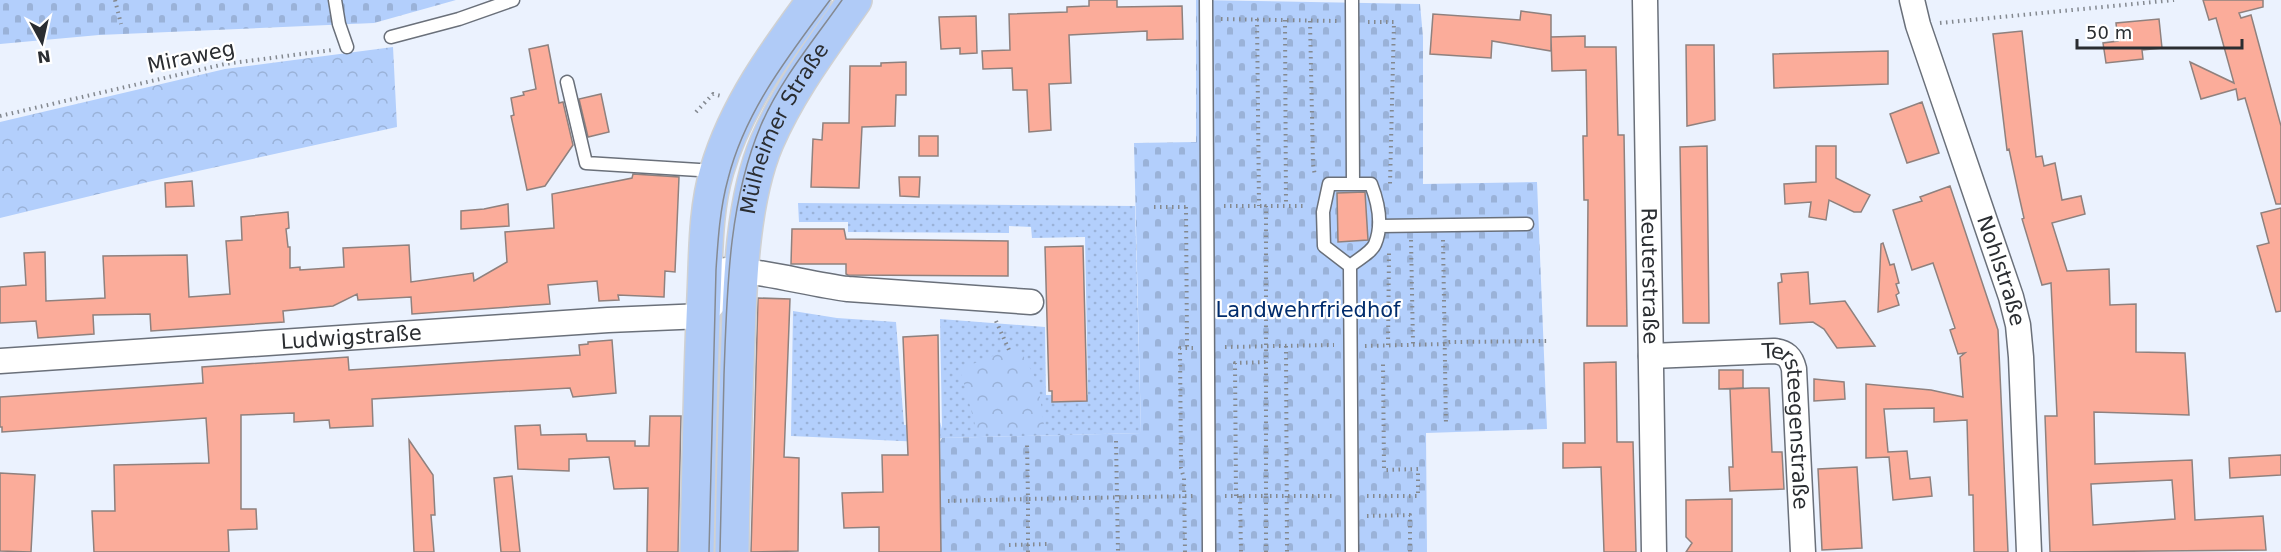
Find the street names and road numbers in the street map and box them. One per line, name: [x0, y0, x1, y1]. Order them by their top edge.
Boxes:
street label: Miraweg: [145, 36, 237, 78]
street label: Mülheimer Straße: [736, 38, 833, 216]
street label: Reuterstraße: [1636, 208, 1663, 344]
street label: Nohlstraße: [1972, 212, 2030, 328]
street label: Ludwigstraße: [280, 321, 422, 354]
street label: Tersteegenstraße: [1760, 339, 1813, 510]

